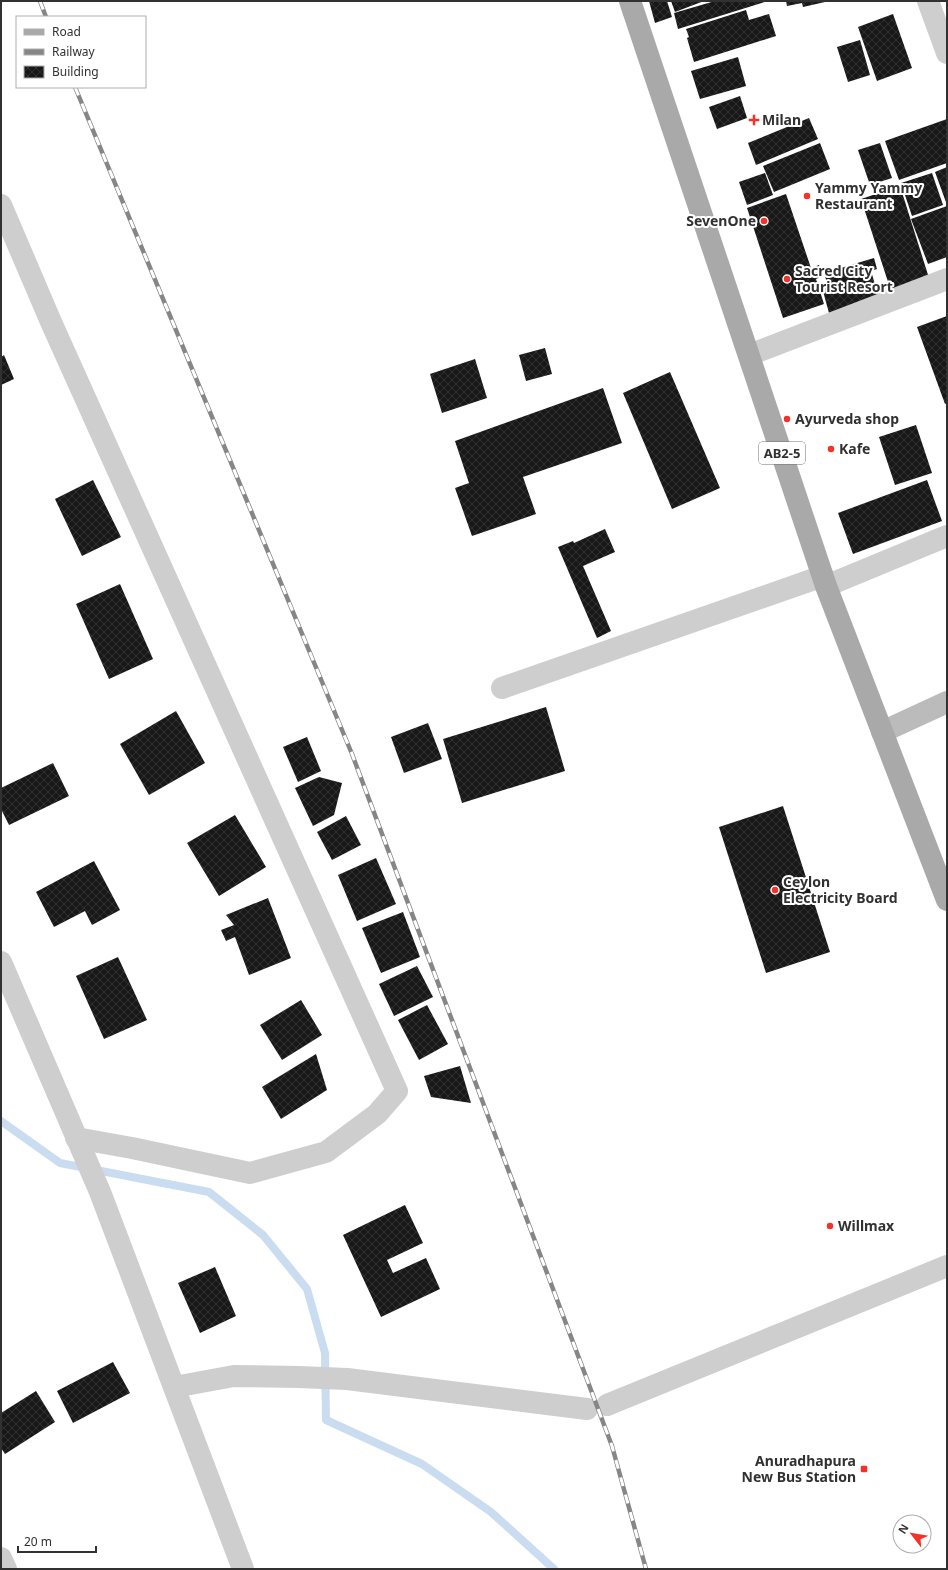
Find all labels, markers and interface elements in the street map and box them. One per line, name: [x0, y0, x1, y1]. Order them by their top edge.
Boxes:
legend: [16, 16, 146, 88]
text: Road: [52, 23, 81, 40]
text: Railway: [52, 43, 96, 60]
text: Building: [52, 63, 99, 80]
place label: Milan: [762, 110, 801, 129]
marker: Milan: [749, 115, 759, 125]
place label: Yammy Yammy Restaurant: [815, 178, 922, 213]
marker: Yammy Yammy Restaurant: [802, 191, 812, 201]
place label: SevenOne: [686, 211, 756, 230]
marker: SevenOne: [759, 216, 769, 226]
place label: Sacred City Tourist Resort: [795, 261, 893, 296]
marker: Sacred City Tourist Resort: [782, 274, 792, 284]
place label: Ayurveda shop: [795, 409, 899, 428]
marker: Ayurveda shop: [782, 414, 792, 424]
place label: Kafe: [839, 439, 870, 458]
road number: AB2-5: [759, 442, 805, 464]
marker: Kafe: [826, 444, 836, 454]
place label: Ceylon Electricity Board: [783, 872, 898, 907]
marker: Ceylon Electricity Board: [770, 885, 780, 895]
place label: Willmax: [838, 1216, 895, 1235]
marker: Willmax: [825, 1221, 835, 1231]
place label: Anuradhapura New Bus Station: [742, 1451, 856, 1486]
marker: Anuradhapura New Bus Station: [859, 1464, 869, 1474]
north arrow: [892, 1514, 932, 1554]
text: N: [894, 1521, 912, 1536]
scale bar: [18, 1528, 96, 1554]
text: 20 m: [24, 1533, 52, 1550]

